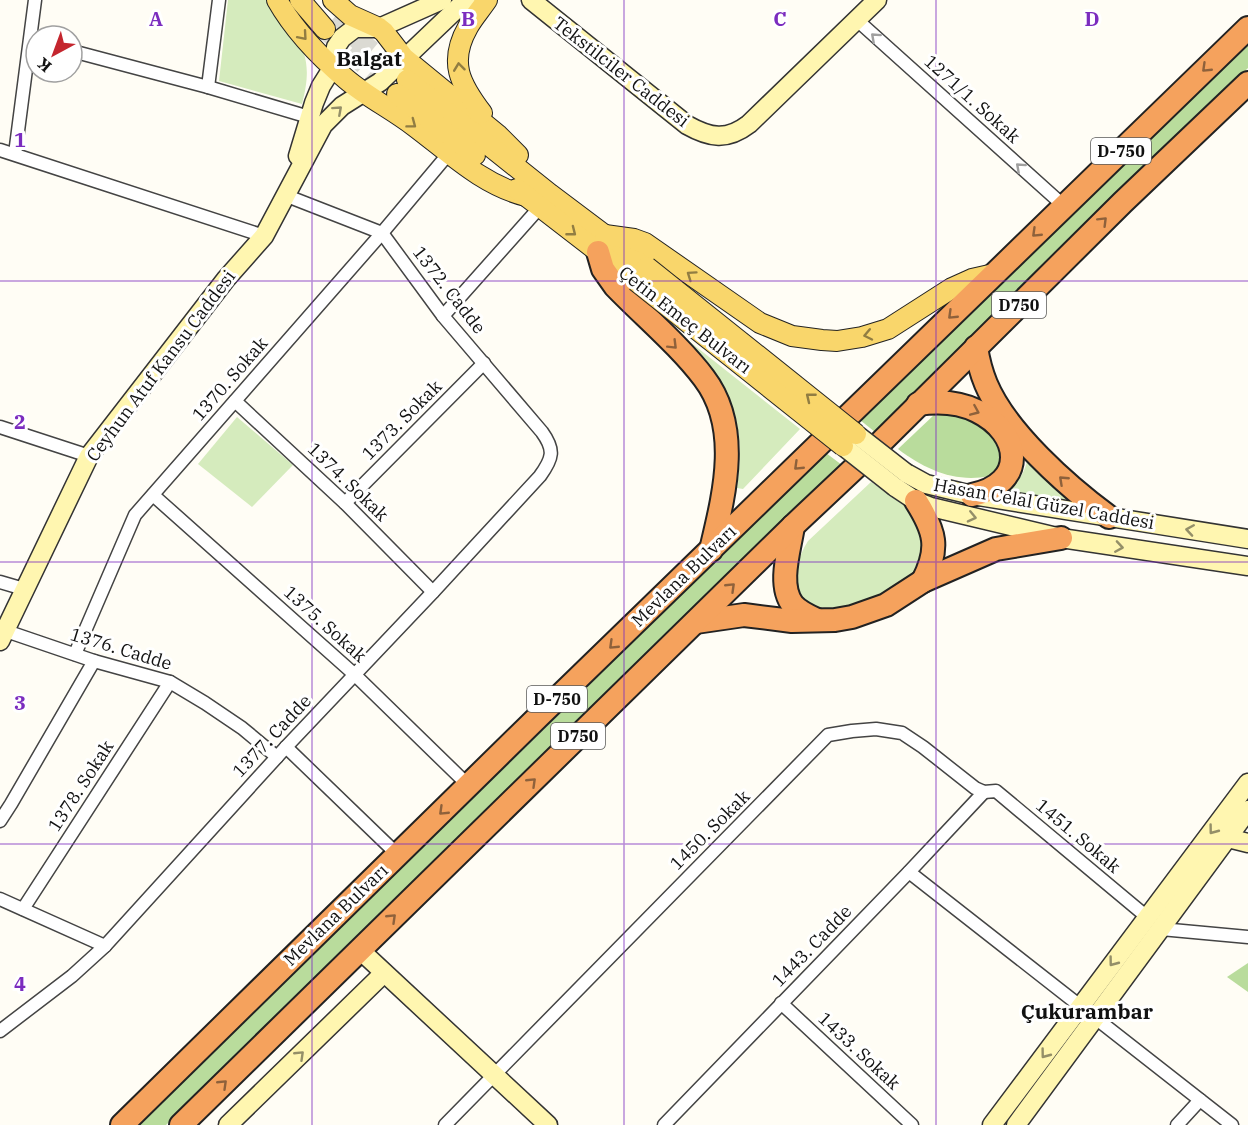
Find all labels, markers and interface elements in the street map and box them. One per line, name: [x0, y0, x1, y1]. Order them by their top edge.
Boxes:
text: A: [149, 5, 163, 32]
text: B: [461, 5, 475, 32]
text: C: [773, 5, 787, 32]
text: D: [1084, 5, 1100, 32]
street label: Tekstilciler Caddesi: [549, 11, 694, 132]
north arrow: [24, 24, 84, 84]
one-way arrow: [295, 29, 306, 40]
one-way arrow: [871, 33, 882, 44]
district label: Balgat: [336, 44, 402, 72]
street label: 1271/1. Sokak: [920, 50, 1025, 148]
text: K: [32, 53, 55, 77]
one-way arrow: [1202, 61, 1213, 72]
one-way arrow: [453, 62, 466, 72]
one-way arrow: [331, 106, 342, 117]
one-way arrow: [405, 117, 416, 128]
text: 1: [14, 126, 26, 153]
road number: D-750: [1091, 138, 1151, 164]
one-way arrow: [1017, 163, 1027, 174]
one-way arrow: [1096, 218, 1107, 229]
one-way arrow: [565, 224, 576, 235]
one-way arrow: [1032, 226, 1043, 237]
street label: 1372. Cadde: [408, 241, 491, 338]
street label: Çetin Emeç Bulvarı: [614, 261, 756, 379]
street label: Ceyhun Atuf Kansu Caddesi: [81, 265, 240, 466]
one-way arrow: [687, 271, 698, 282]
road number: D750: [992, 292, 1046, 318]
one-way arrow: [949, 308, 959, 319]
one-way arrow: [863, 328, 873, 341]
street label: 1370. Sokak: [187, 332, 273, 425]
one-way arrow: [666, 339, 677, 349]
street label: 1373. Sokak: [357, 374, 447, 464]
one-way arrow: [806, 394, 817, 405]
one-way arrow: [968, 404, 979, 416]
text: 2: [14, 408, 26, 435]
street label: 1374. Sokak: [303, 437, 394, 526]
one-way arrow: [794, 458, 805, 469]
street label: Hasan Celal Güzel Caddesi: [932, 473, 1157, 534]
one-way arrow: [1059, 476, 1070, 487]
one-way arrow: [967, 510, 977, 523]
street label: Mevlana Bulvarı: [626, 520, 741, 631]
one-way arrow: [1186, 524, 1195, 536]
one-way arrow: [1114, 540, 1124, 553]
street label: 1375. Sokak: [279, 580, 372, 667]
one-way arrow: [725, 583, 735, 594]
street label: 1376. Cadde: [68, 622, 175, 675]
one-way arrow: [609, 638, 620, 649]
road number: D-750: [527, 686, 587, 712]
text: 3: [14, 689, 26, 716]
street label: 1377. Cadde: [227, 689, 316, 782]
road number: D750: [551, 723, 605, 749]
street label: 1378. Sokak: [43, 736, 119, 836]
one-way arrow: [524, 779, 535, 790]
street label: 1450. Sokak: [665, 784, 755, 874]
street label: 1451. Sokak: [1031, 793, 1126, 878]
one-way arrow: [440, 804, 451, 815]
one-way arrow: [1209, 823, 1220, 834]
street label: Mevlana Bulvarı: [278, 859, 393, 970]
street label: 1443. Cadde: [767, 900, 856, 991]
one-way arrow: [385, 915, 396, 926]
one-way arrow: [1109, 955, 1120, 966]
text: 4: [14, 970, 26, 997]
district label: Çukurambar: [1021, 997, 1154, 1025]
street label: 1433. Sokak: [814, 1007, 905, 1095]
one-way arrow: [1041, 1047, 1052, 1058]
one-way arrow: [292, 1051, 303, 1062]
one-way arrow: [216, 1080, 226, 1091]

